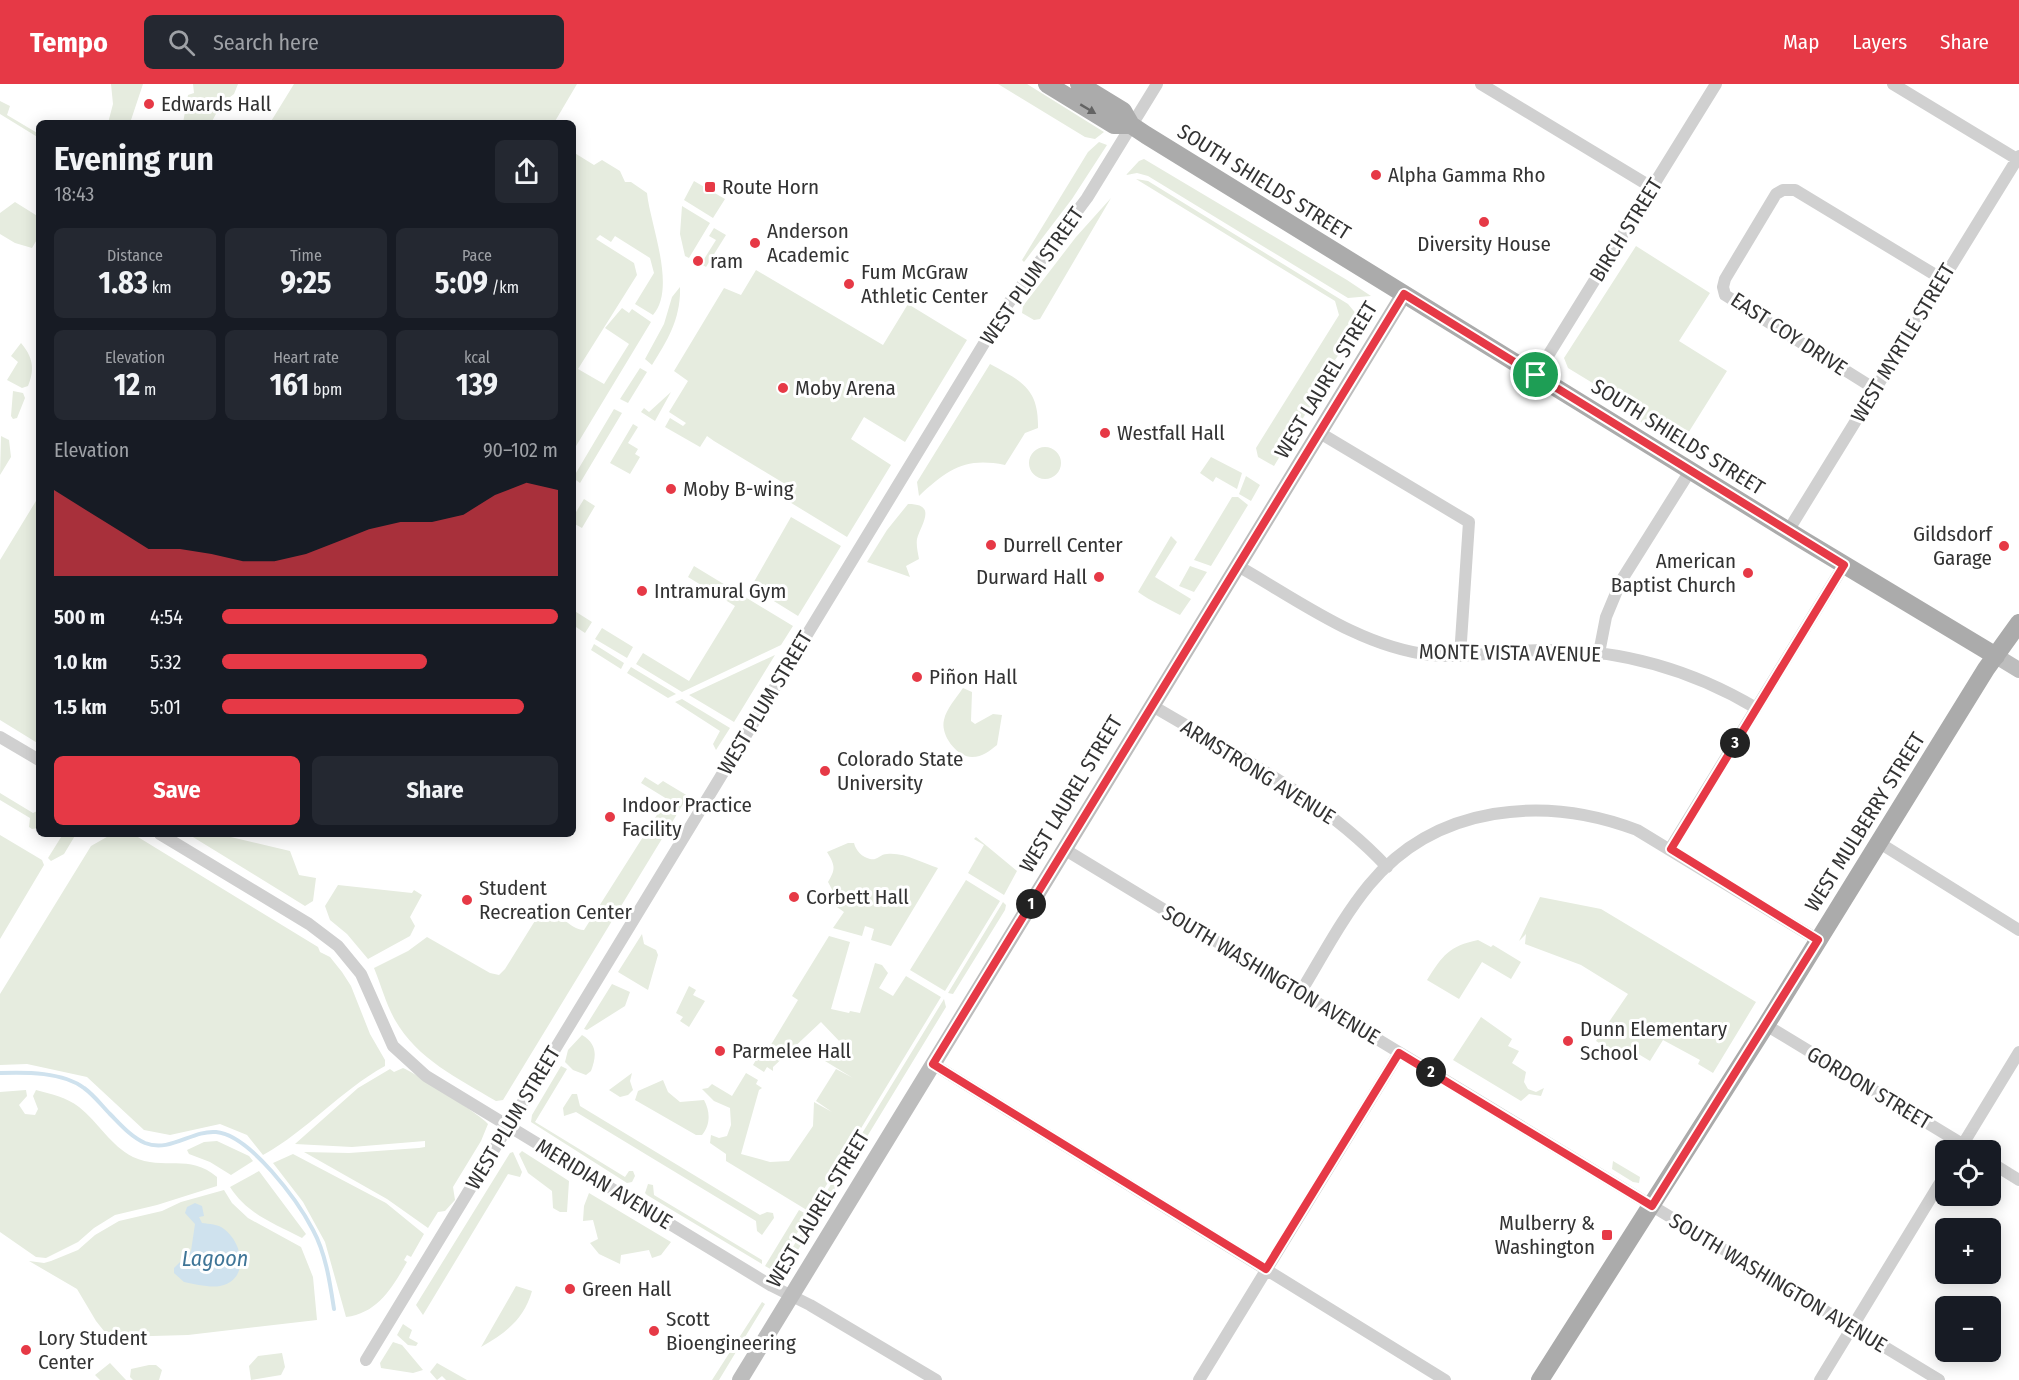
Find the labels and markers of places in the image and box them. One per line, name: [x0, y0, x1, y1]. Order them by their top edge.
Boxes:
place label: Edwards Hall: [161, 91, 272, 117]
marker: Edwards Hall: [142, 97, 156, 111]
place label: Alpha Gamma Rho: [1388, 162, 1545, 188]
marker: Alpha Gamma Rho: [1369, 168, 1383, 182]
place label: Route Horn: [722, 174, 819, 200]
marker: Route Horn: [703, 180, 717, 194]
marker: Diversity House: [1477, 215, 1491, 229]
place label: Anderson Academic: [767, 218, 849, 268]
place label: Diversity House: [1417, 231, 1551, 257]
marker: Anderson Academic: [748, 236, 762, 250]
place label: ram: [710, 248, 743, 274]
marker: ram: [691, 254, 705, 268]
place label: Fum McGraw Athletic Center: [861, 259, 988, 309]
marker: Fum McGraw Athletic Center: [842, 277, 856, 291]
pin: [1510, 349, 1561, 400]
place label: Moby Arena: [795, 375, 896, 401]
marker: Moby Arena: [776, 381, 790, 395]
place label: Westfall Hall: [1117, 420, 1225, 446]
marker: Westfall Hall: [1098, 426, 1112, 440]
place label: Moby B-wing: [683, 476, 794, 502]
marker: Moby B-wing: [664, 482, 678, 496]
place label: Gildsdorf Garage: [1913, 521, 1994, 571]
place label: Durrell Center: [1003, 532, 1123, 558]
marker: Durrell Center: [984, 538, 998, 552]
marker: Gildsdorf Garage: [1997, 539, 2011, 553]
place label: American Baptist Church: [1611, 548, 1736, 598]
place label: Durward Hall: [976, 564, 1087, 590]
marker: American Baptist Church: [1741, 566, 1755, 580]
marker: Durward Hall: [1092, 570, 1106, 584]
place label: Intramural Gym: [654, 578, 786, 604]
marker: Intramural Gym: [635, 584, 649, 598]
place label: Piñon Hall: [929, 664, 1018, 690]
marker: Piñon Hall: [910, 670, 924, 684]
pin: 3: [1720, 728, 1750, 758]
place label: Colorado State University: [837, 746, 963, 796]
marker: Colorado State University: [818, 764, 832, 778]
place label: Indoor Practice Facility: [622, 792, 752, 842]
marker: Indoor Practice Facility: [603, 810, 617, 824]
place label: Student Recreation Center: [479, 875, 633, 925]
place label: Corbett Hall: [806, 884, 909, 910]
pin: 1: [1016, 889, 1046, 919]
marker: Corbett Hall: [787, 890, 801, 904]
marker: Student Recreation Center: [460, 893, 474, 907]
place label: Dunn Elementary School: [1580, 1016, 1728, 1066]
marker: Dunn Elementary School: [1561, 1034, 1575, 1048]
place label: Parmelee Hall: [732, 1038, 852, 1064]
marker: Parmelee Hall: [713, 1044, 727, 1058]
pin: 2: [1416, 1057, 1446, 1087]
place label: Mulberry & Washington: [1495, 1210, 1595, 1260]
marker: Mulberry & Washington: [1600, 1228, 1614, 1242]
place label: Green Hall: [582, 1276, 672, 1302]
marker: Green Hall: [563, 1282, 577, 1296]
place label: Scott Bioengineering: [666, 1306, 796, 1356]
marker: Scott Bioengineering: [647, 1324, 661, 1338]
place label: Lory Student Center: [38, 1325, 147, 1375]
marker: Lory Student Center: [19, 1343, 33, 1357]

